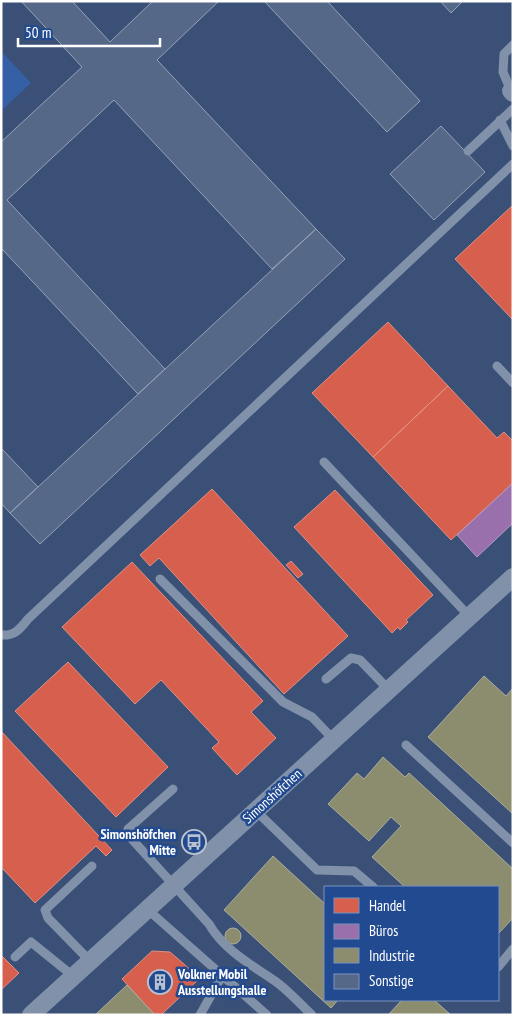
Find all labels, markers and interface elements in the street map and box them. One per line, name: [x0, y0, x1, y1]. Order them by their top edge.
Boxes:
scale bar: [18, 15, 160, 47]
text: 50 m: [25, 23, 51, 42]
street label: Simonshöfchen: [239, 765, 305, 827]
place label: Simonshöfchen Mitte: [100, 825, 176, 859]
bus stop icon: Simonshöfchen Mitte: [181, 829, 207, 855]
legend: [324, 886, 499, 1001]
text: Handel: [369, 896, 406, 915]
text: Büros: [369, 921, 398, 940]
text: Industrie: [369, 946, 415, 965]
place label: Volkner Mobil Ausstellungshalle: [177, 965, 266, 999]
building icon: Volkner Mobil Ausstellungshalle: [147, 969, 173, 995]
text: Sonstige: [369, 971, 414, 990]

